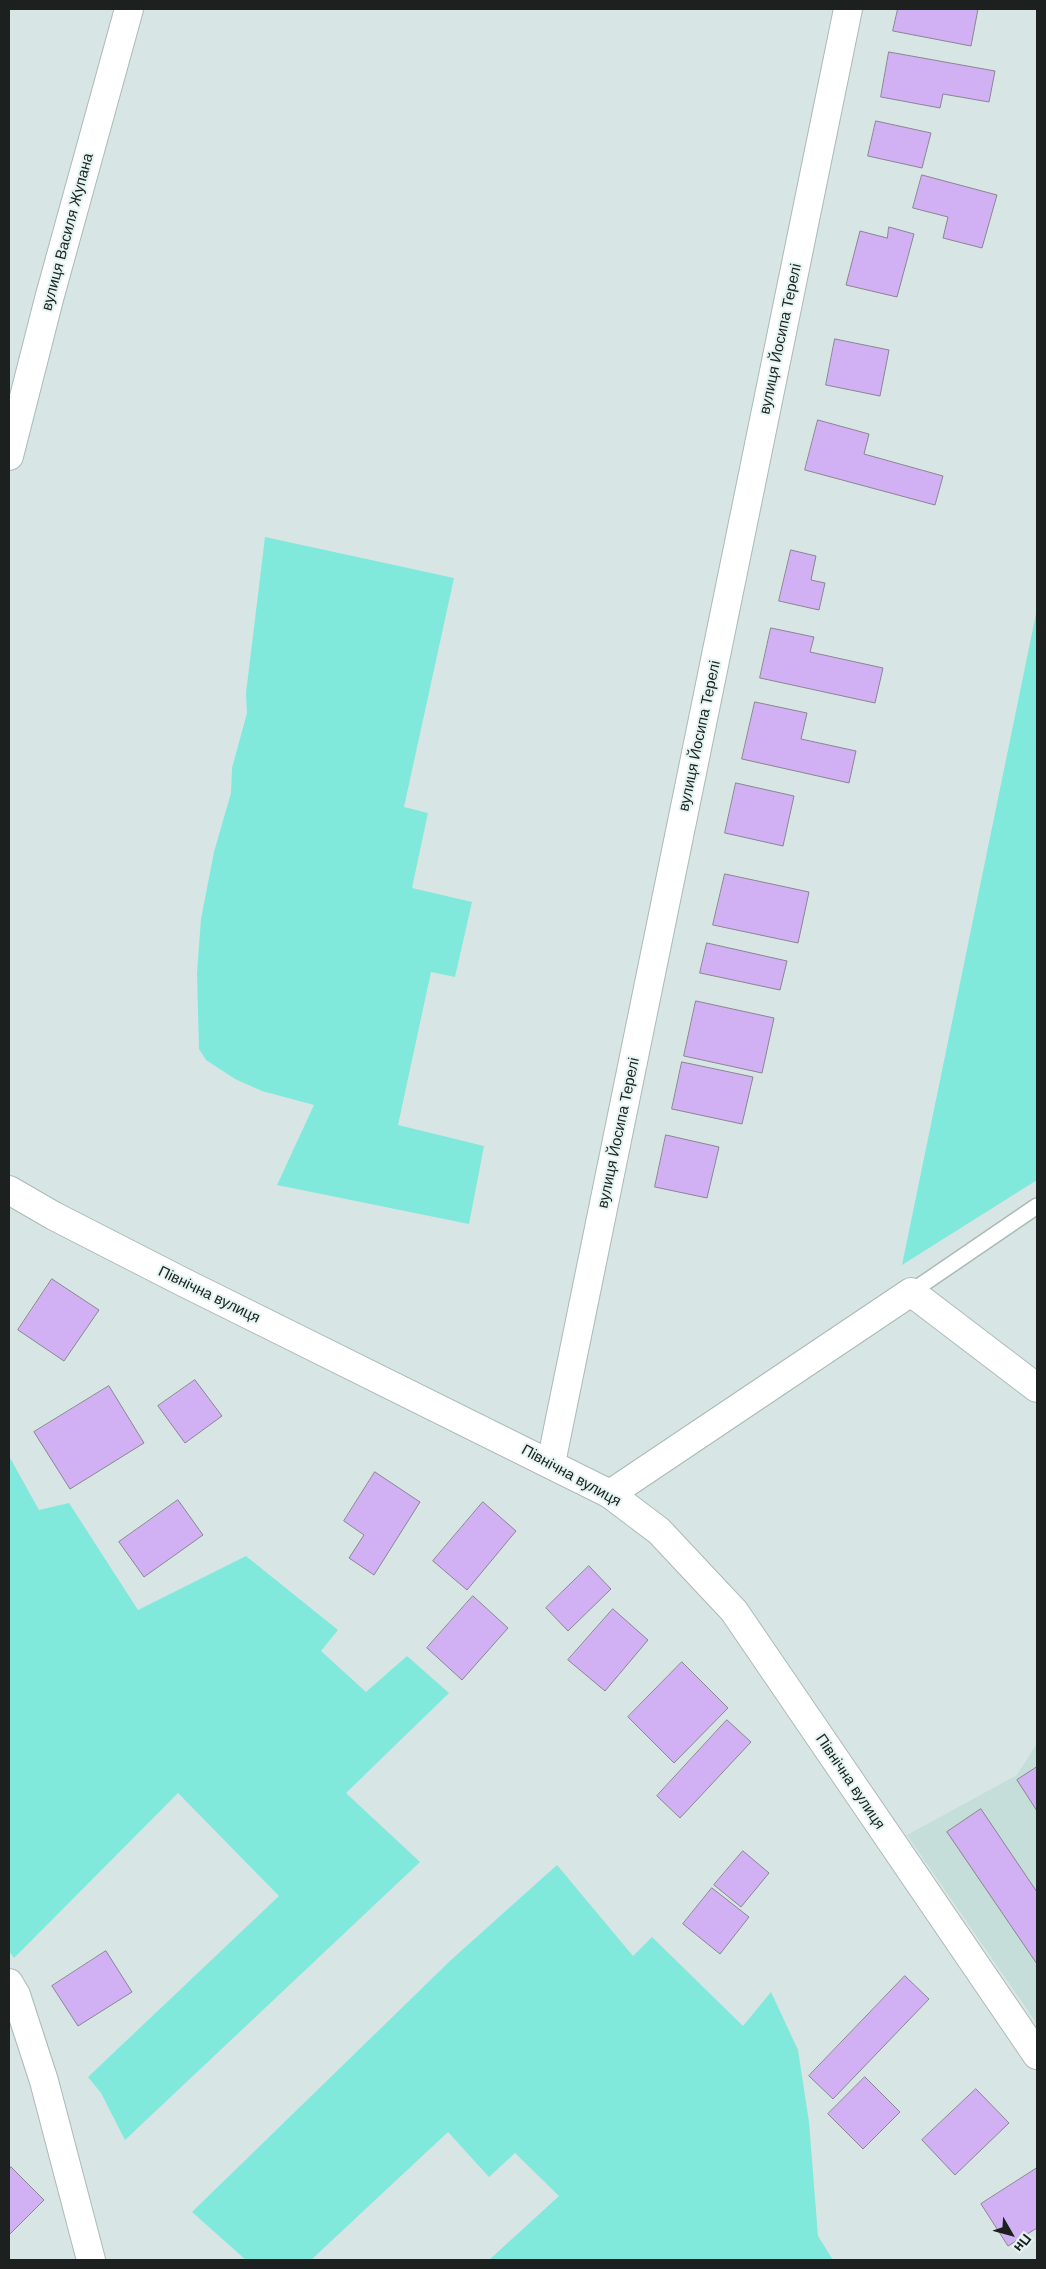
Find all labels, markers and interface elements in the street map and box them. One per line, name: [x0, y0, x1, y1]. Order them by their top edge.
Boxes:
street label: вулиця Василя Жупана: [38, 151, 98, 313]
street label: вулиця Йосипа Терелі: [756, 262, 806, 416]
street label: вулиця Йосипа Терелі: [675, 659, 725, 813]
street label: вулиця Йосипа Терелі: [594, 1056, 644, 1210]
street label: Північна вулиця: [155, 1263, 263, 1327]
street label: Північна вулиця: [518, 1441, 624, 1511]
street label: Північна вулиця: [812, 1731, 888, 1833]
north arrow: [986, 2209, 1036, 2259]
text: Пн: [1011, 2231, 1035, 2255]

